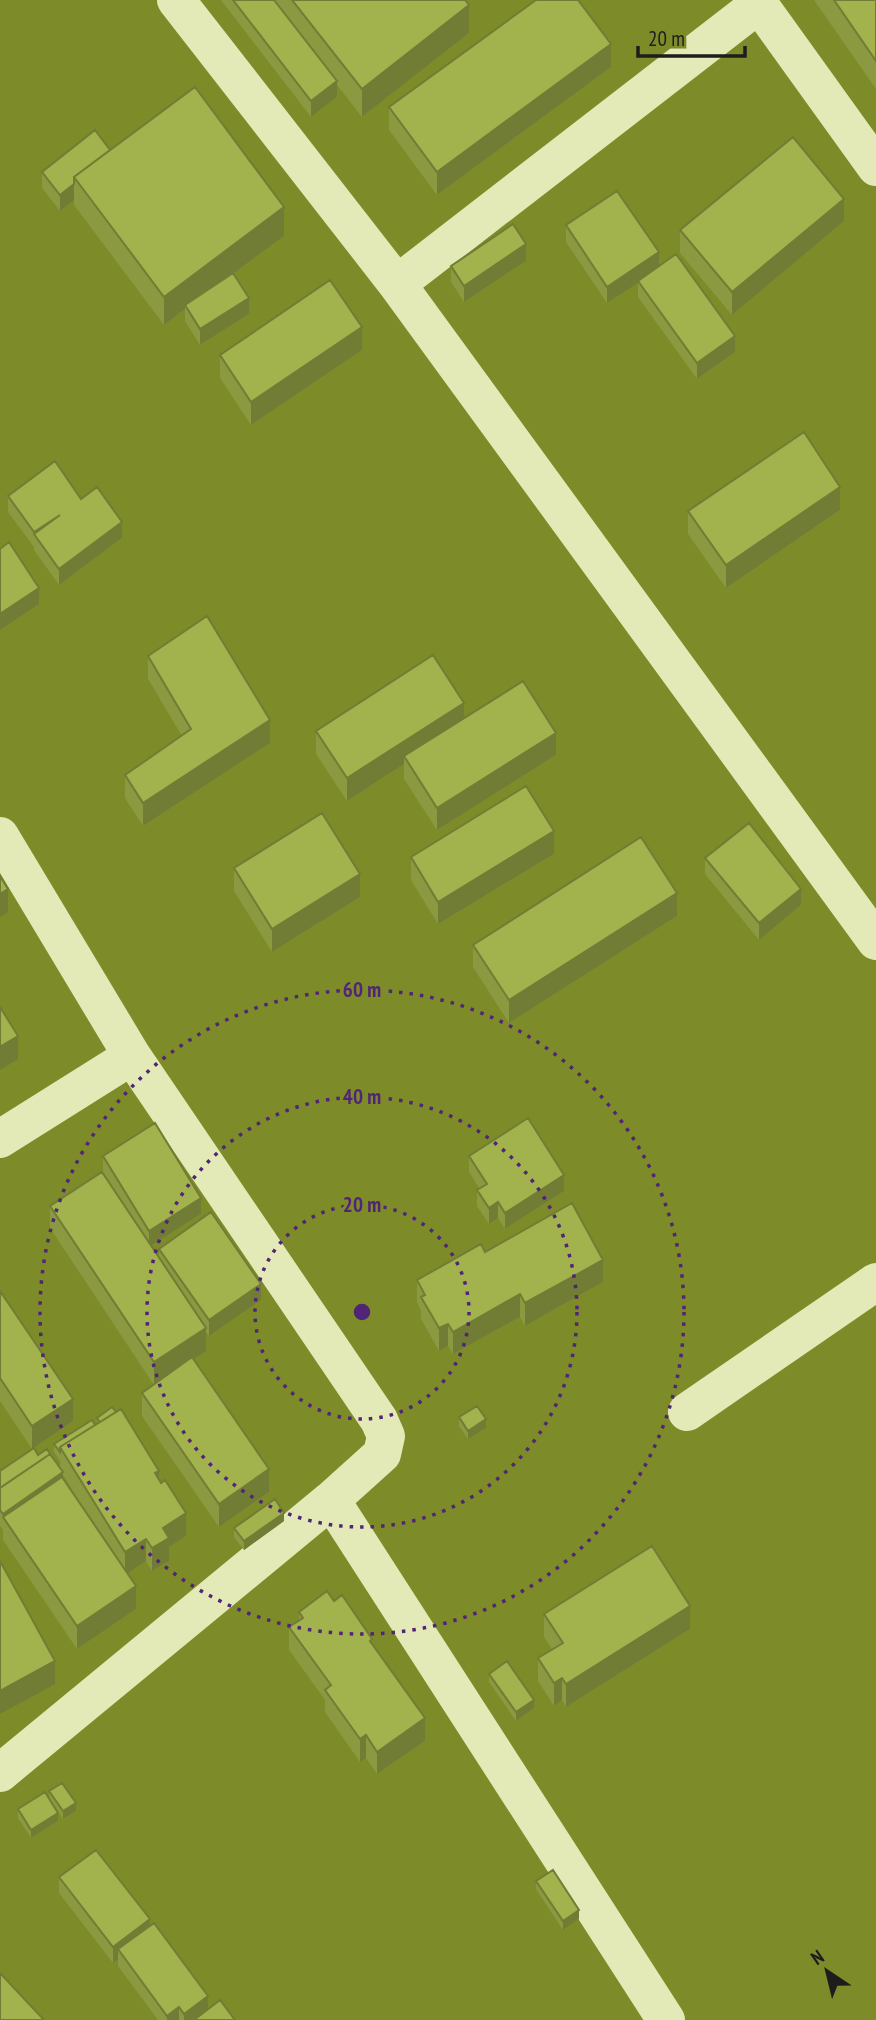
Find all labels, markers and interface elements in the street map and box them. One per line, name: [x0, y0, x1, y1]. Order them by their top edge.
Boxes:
scale bar: [638, 14, 745, 58]
text: 20 m: [648, 25, 685, 52]
text: 60 m: [343, 976, 381, 1003]
text: 40 m: [343, 1083, 381, 1110]
text: 20 m: [343, 1191, 381, 1218]
centre of rings: [350, 1300, 374, 1324]
north arrow: [792, 1936, 862, 2006]
text: N: [806, 1944, 828, 1970]

